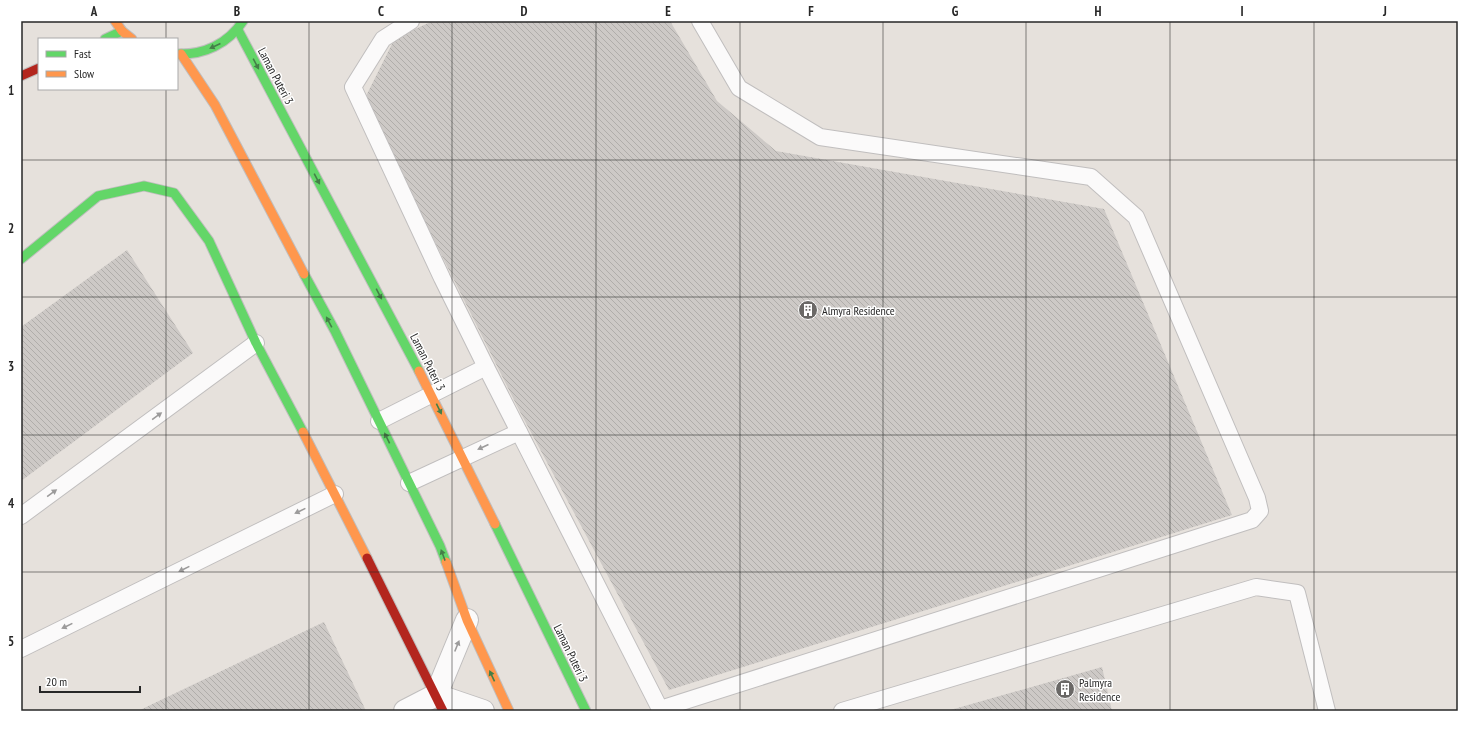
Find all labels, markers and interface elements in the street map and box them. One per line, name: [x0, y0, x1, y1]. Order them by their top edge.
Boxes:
text: A: [90, 3, 98, 20]
text: B: [234, 3, 240, 20]
text: C: [378, 3, 384, 20]
text: D: [521, 3, 528, 20]
text: E: [665, 3, 671, 20]
text: F: [808, 3, 814, 20]
text: G: [952, 3, 959, 20]
text: H: [1095, 3, 1102, 20]
text: I: [1240, 3, 1244, 20]
text: J: [1382, 3, 1387, 20]
legend: [38, 38, 178, 90]
one-way arrow: [209, 43, 220, 49]
street label: Laman Puteri 3: [255, 45, 297, 107]
text: Fast: [74, 46, 92, 61]
one-way arrow: [253, 58, 259, 70]
text: Slow: [74, 66, 95, 81]
text: 1: [8, 82, 14, 99]
one-way arrow: [313, 173, 320, 185]
text: 2: [8, 220, 14, 237]
one-way arrow: [375, 288, 382, 299]
building icon: Almyra Residence: [797, 299, 819, 321]
place label: Almyra Residence: [822, 303, 895, 318]
one-way arrow: [326, 316, 333, 328]
street label: Laman Puteri 3: [407, 331, 449, 393]
text: 3: [8, 358, 14, 375]
one-way arrow: [436, 403, 442, 415]
one-way arrow: [152, 412, 162, 420]
one-way arrow: [384, 432, 391, 444]
one-way arrow: [477, 444, 489, 451]
one-way arrow: [47, 489, 58, 497]
text: 4: [8, 495, 15, 512]
one-way arrow: [295, 508, 306, 515]
one-way arrow: [440, 549, 446, 561]
one-way arrow: [178, 566, 190, 572]
street label: Laman Puteri 3: [551, 622, 591, 684]
one-way arrow: [62, 623, 73, 630]
text: 5: [8, 633, 14, 650]
one-way arrow: [454, 640, 460, 652]
scale bar: [40, 668, 140, 694]
one-way arrow: [489, 670, 495, 682]
text: 20 m: [46, 674, 67, 689]
place label: Palmyra Residence: [1079, 675, 1120, 704]
building icon: Palmyra Residence: [1054, 678, 1076, 700]

